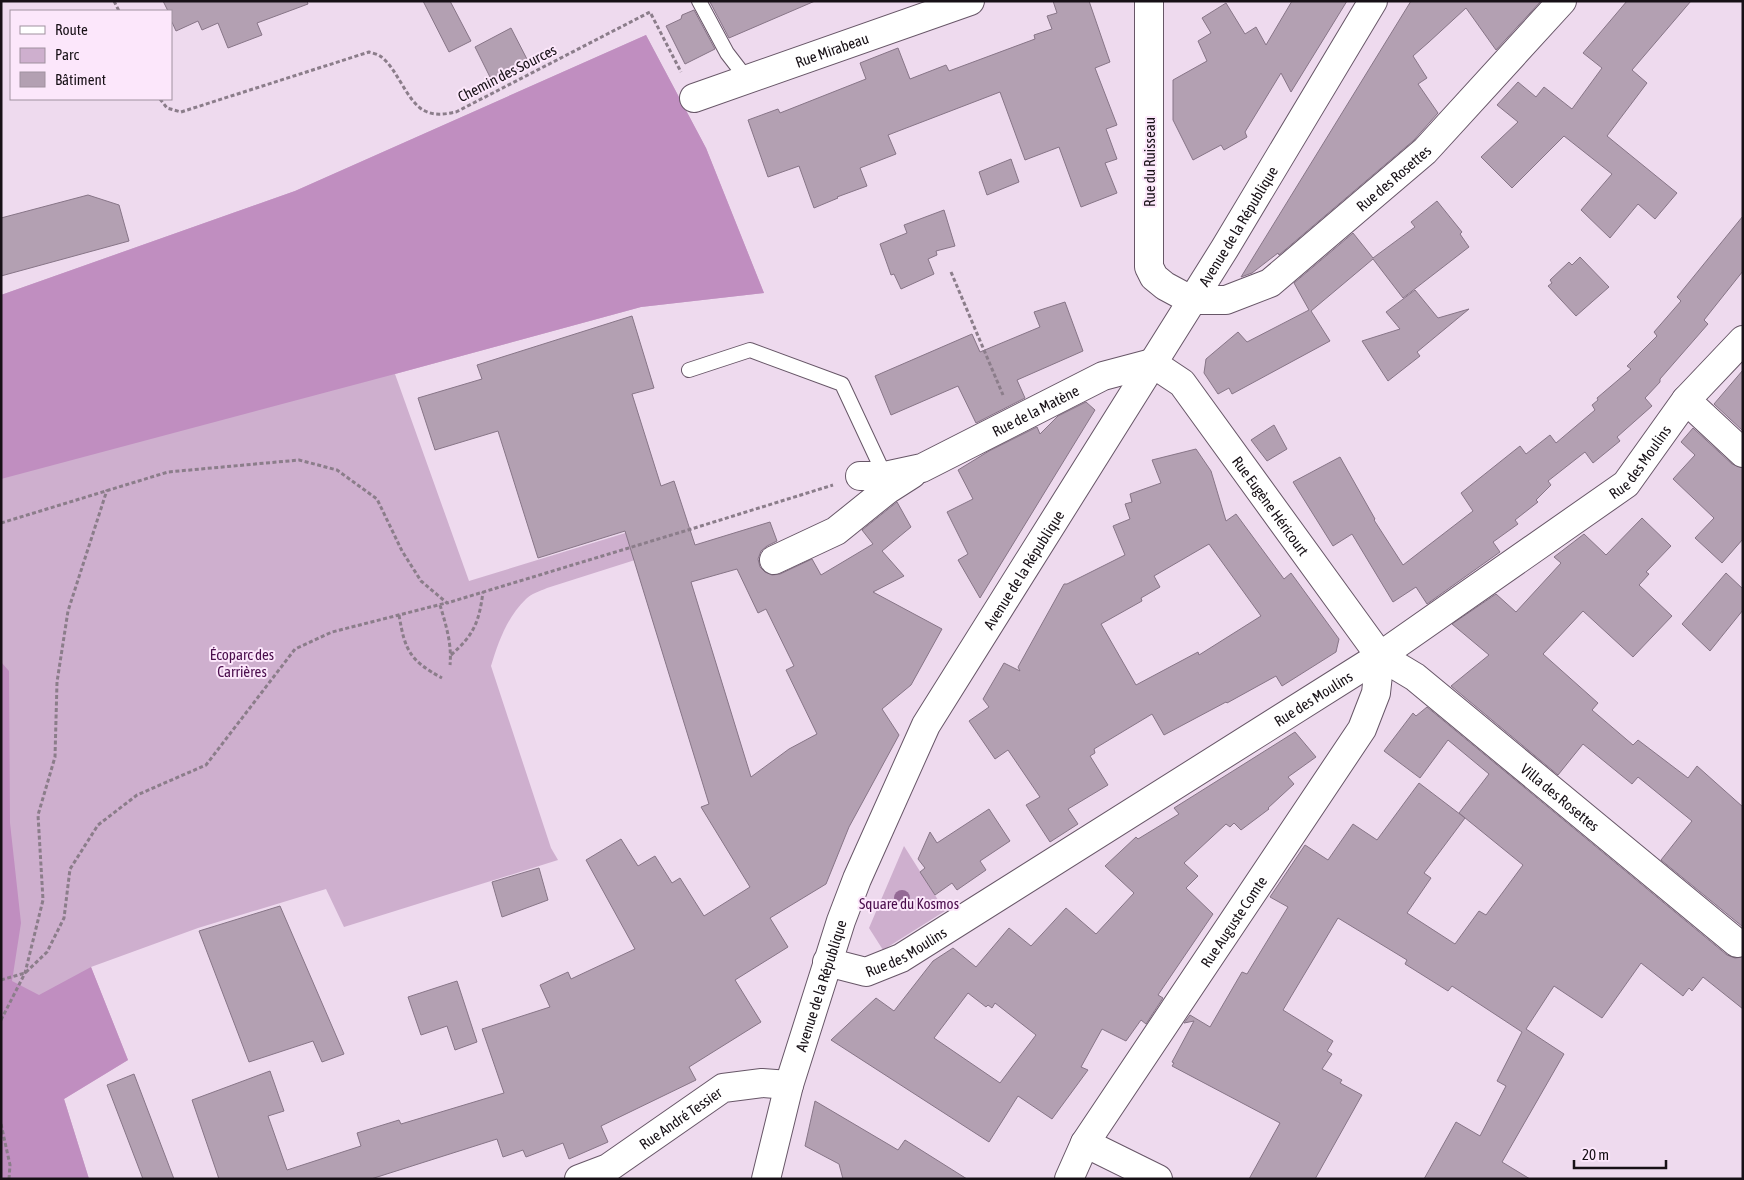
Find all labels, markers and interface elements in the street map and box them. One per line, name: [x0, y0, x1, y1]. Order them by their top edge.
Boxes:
legend: [10, 10, 172, 100]
text: Route: [55, 21, 88, 38]
street label: Rue Mirabeau: [793, 29, 871, 70]
street label: Chemin des Sources: [455, 41, 559, 105]
text: Parc: [55, 46, 79, 63]
text: Bâtiment: [55, 71, 106, 88]
street label: Rue du Ruisseau: [1141, 117, 1158, 207]
street label: Rue des Rosettes: [1353, 142, 1434, 214]
street label: Avenue de la République: [1195, 163, 1281, 289]
street label: Rue de la Matène: [989, 381, 1082, 439]
street label: Rue des Moulins: [1606, 422, 1674, 502]
street label: Rue Eugène Héricourt: [1229, 453, 1312, 558]
street label: Avenue de la République: [980, 507, 1067, 632]
park label: Écoparc des Carrières: [210, 646, 274, 680]
street label: Rue des Moulins: [1271, 667, 1355, 729]
street label: Villa des Rosettes: [1518, 760, 1603, 834]
street label: Rue Auguste Comte: [1197, 873, 1270, 970]
park label: Square du Kosmos: [859, 895, 959, 912]
street label: Avenue de la République: [792, 918, 849, 1054]
street label: Rue des Moulins: [863, 923, 949, 980]
street label: Rue André Tessier: [636, 1083, 725, 1152]
scale bar: [1574, 1138, 1666, 1170]
text: 20 m: [1582, 1146, 1609, 1163]

